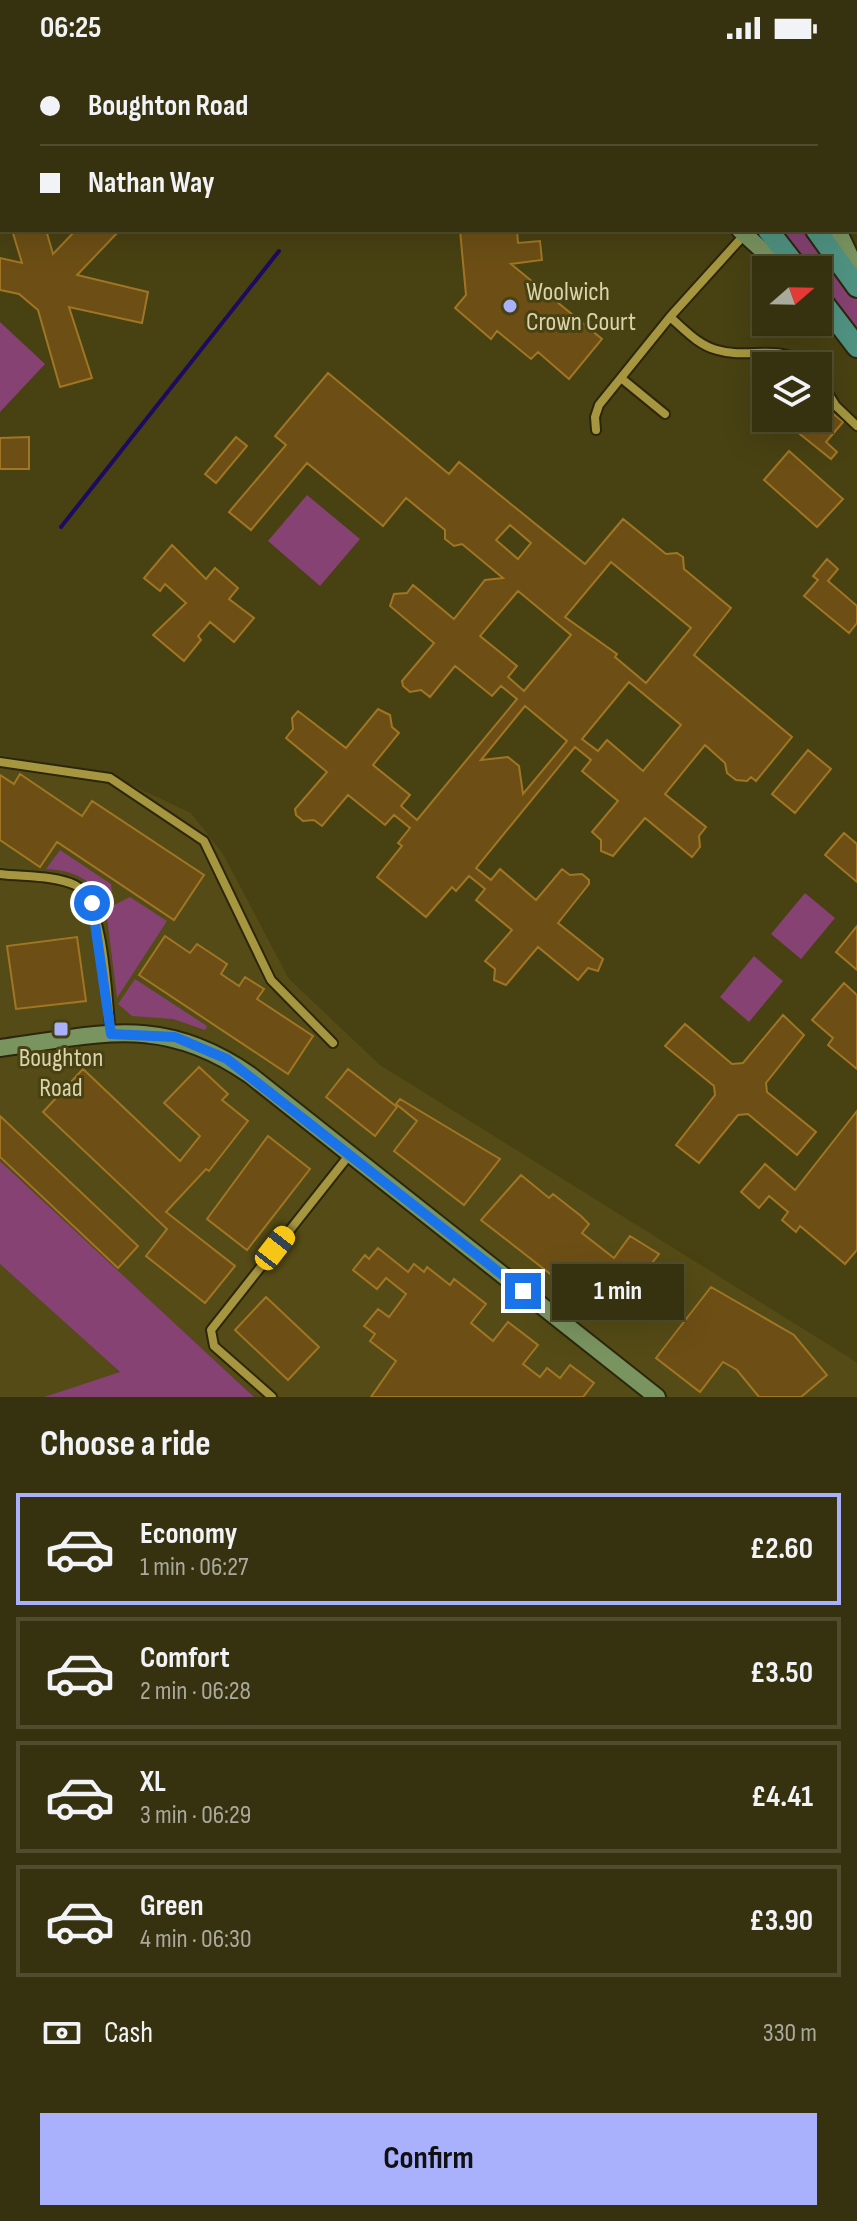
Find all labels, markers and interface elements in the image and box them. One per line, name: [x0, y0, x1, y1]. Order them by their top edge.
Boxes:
text: 06:25: [40, 10, 101, 46]
text: Boughton Road: [88, 88, 248, 124]
text: Nathan Way: [88, 165, 214, 201]
north arrow: [752, 256, 832, 336]
map controls: [752, 256, 832, 432]
place label: Woolwich Crown Court: [526, 277, 636, 338]
marker: Woolwich Crown Court: [501, 297, 519, 315]
button: layers: [752, 352, 832, 432]
route start: [74, 885, 110, 921]
marker: Boughton Road: [52, 1020, 70, 1038]
place label: Boughton Road: [19, 1043, 103, 1104]
car: [251, 1222, 299, 1274]
callout: 1 min: [551, 1263, 683, 1319]
route end: [505, 1273, 541, 1309]
text: 1 min: [594, 1276, 642, 1307]
text: Choose a ride: [40, 1423, 211, 1466]
icon: car: [44, 1513, 116, 1585]
text: Economy: [140, 1516, 237, 1552]
text: £2.60: [750, 1531, 813, 1567]
text: 1 min · 06:27: [140, 1552, 248, 1583]
icon: car: [44, 1637, 116, 1709]
text: Comfort: [140, 1640, 230, 1676]
text: £3.50: [750, 1655, 813, 1691]
text: 2 min · 06:28: [140, 1676, 251, 1707]
icon: car: [44, 1761, 116, 1833]
text: XL: [140, 1764, 166, 1800]
text: £4.41: [751, 1779, 813, 1815]
text: 3 min · 06:29: [140, 1800, 251, 1831]
icon: car: [44, 1885, 116, 1957]
text: Green: [140, 1888, 204, 1924]
text: £3.90: [749, 1903, 813, 1939]
text: 4 min · 06:30: [140, 1924, 252, 1955]
icon: cash: [40, 2011, 84, 2055]
text: Cash: [104, 2015, 153, 2051]
text: 330 m: [763, 2018, 817, 2049]
button: Confirm: [40, 2113, 817, 2205]

